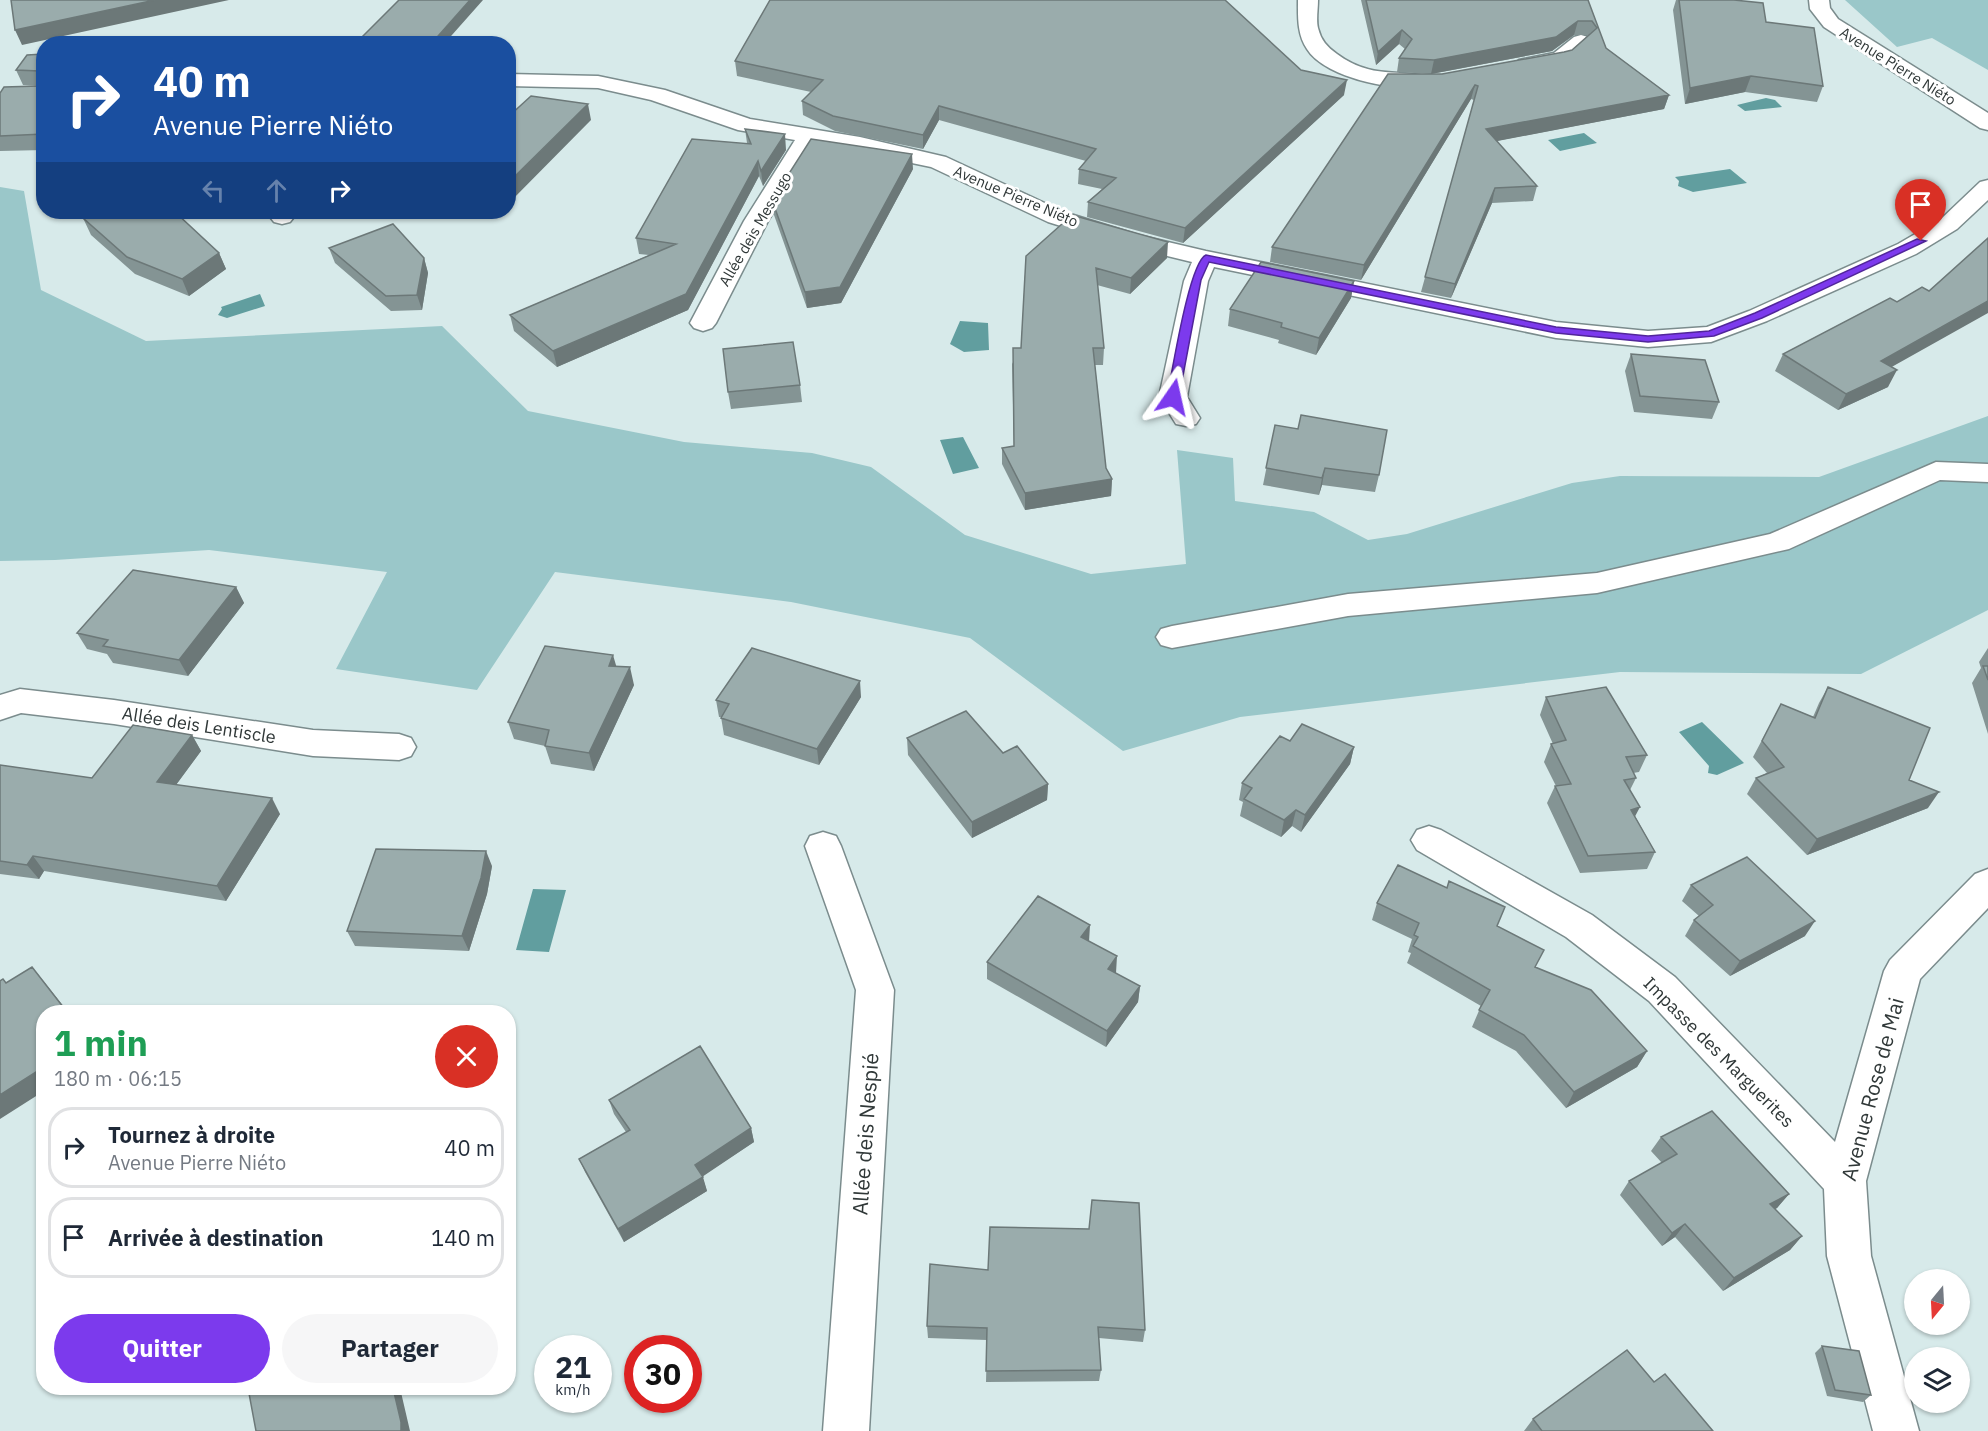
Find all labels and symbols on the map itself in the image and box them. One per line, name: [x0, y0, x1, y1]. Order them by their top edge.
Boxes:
street label: Avenue Pierre Niéto: [1836, 23, 1960, 109]
street label: Avenue Pierre Niéto: [951, 161, 1081, 231]
street label: Allée deis Messugo: [715, 168, 795, 290]
pin: [1895, 179, 1946, 241]
position arrow: [1141, 365, 1205, 429]
street label: Allée deis Lentiscle: [120, 701, 278, 749]
street label: Impasse des Marguerites: [1639, 972, 1799, 1132]
street label: Avenue Rose de Mai: [1834, 994, 1910, 1184]
street label: Allée deis Nespié: [845, 1052, 885, 1216]
north arrow: [1904, 1269, 1970, 1335]
speed limit sign: 30: [624, 1335, 702, 1413]

